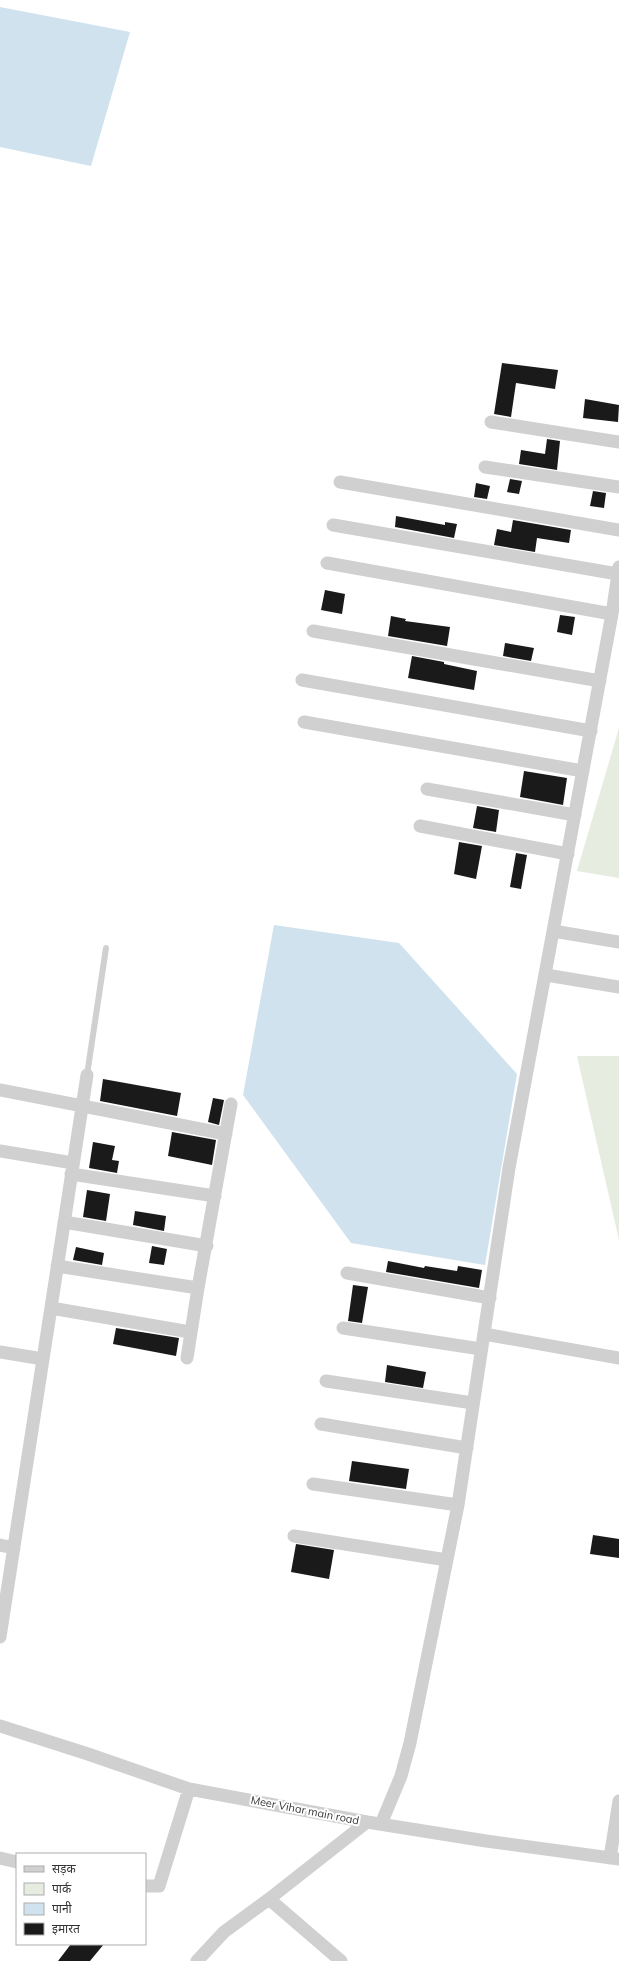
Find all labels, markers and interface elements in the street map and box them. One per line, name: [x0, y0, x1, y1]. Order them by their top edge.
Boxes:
street label: Meer Vihar main road: [250, 1793, 360, 1827]
legend: [16, 1853, 146, 1945]
text: सड़क: [52, 1861, 77, 1876]
text: पार्क: [52, 1881, 72, 1896]
text: पानी: [52, 1901, 73, 1916]
text: इमारत: [52, 1921, 81, 1936]

